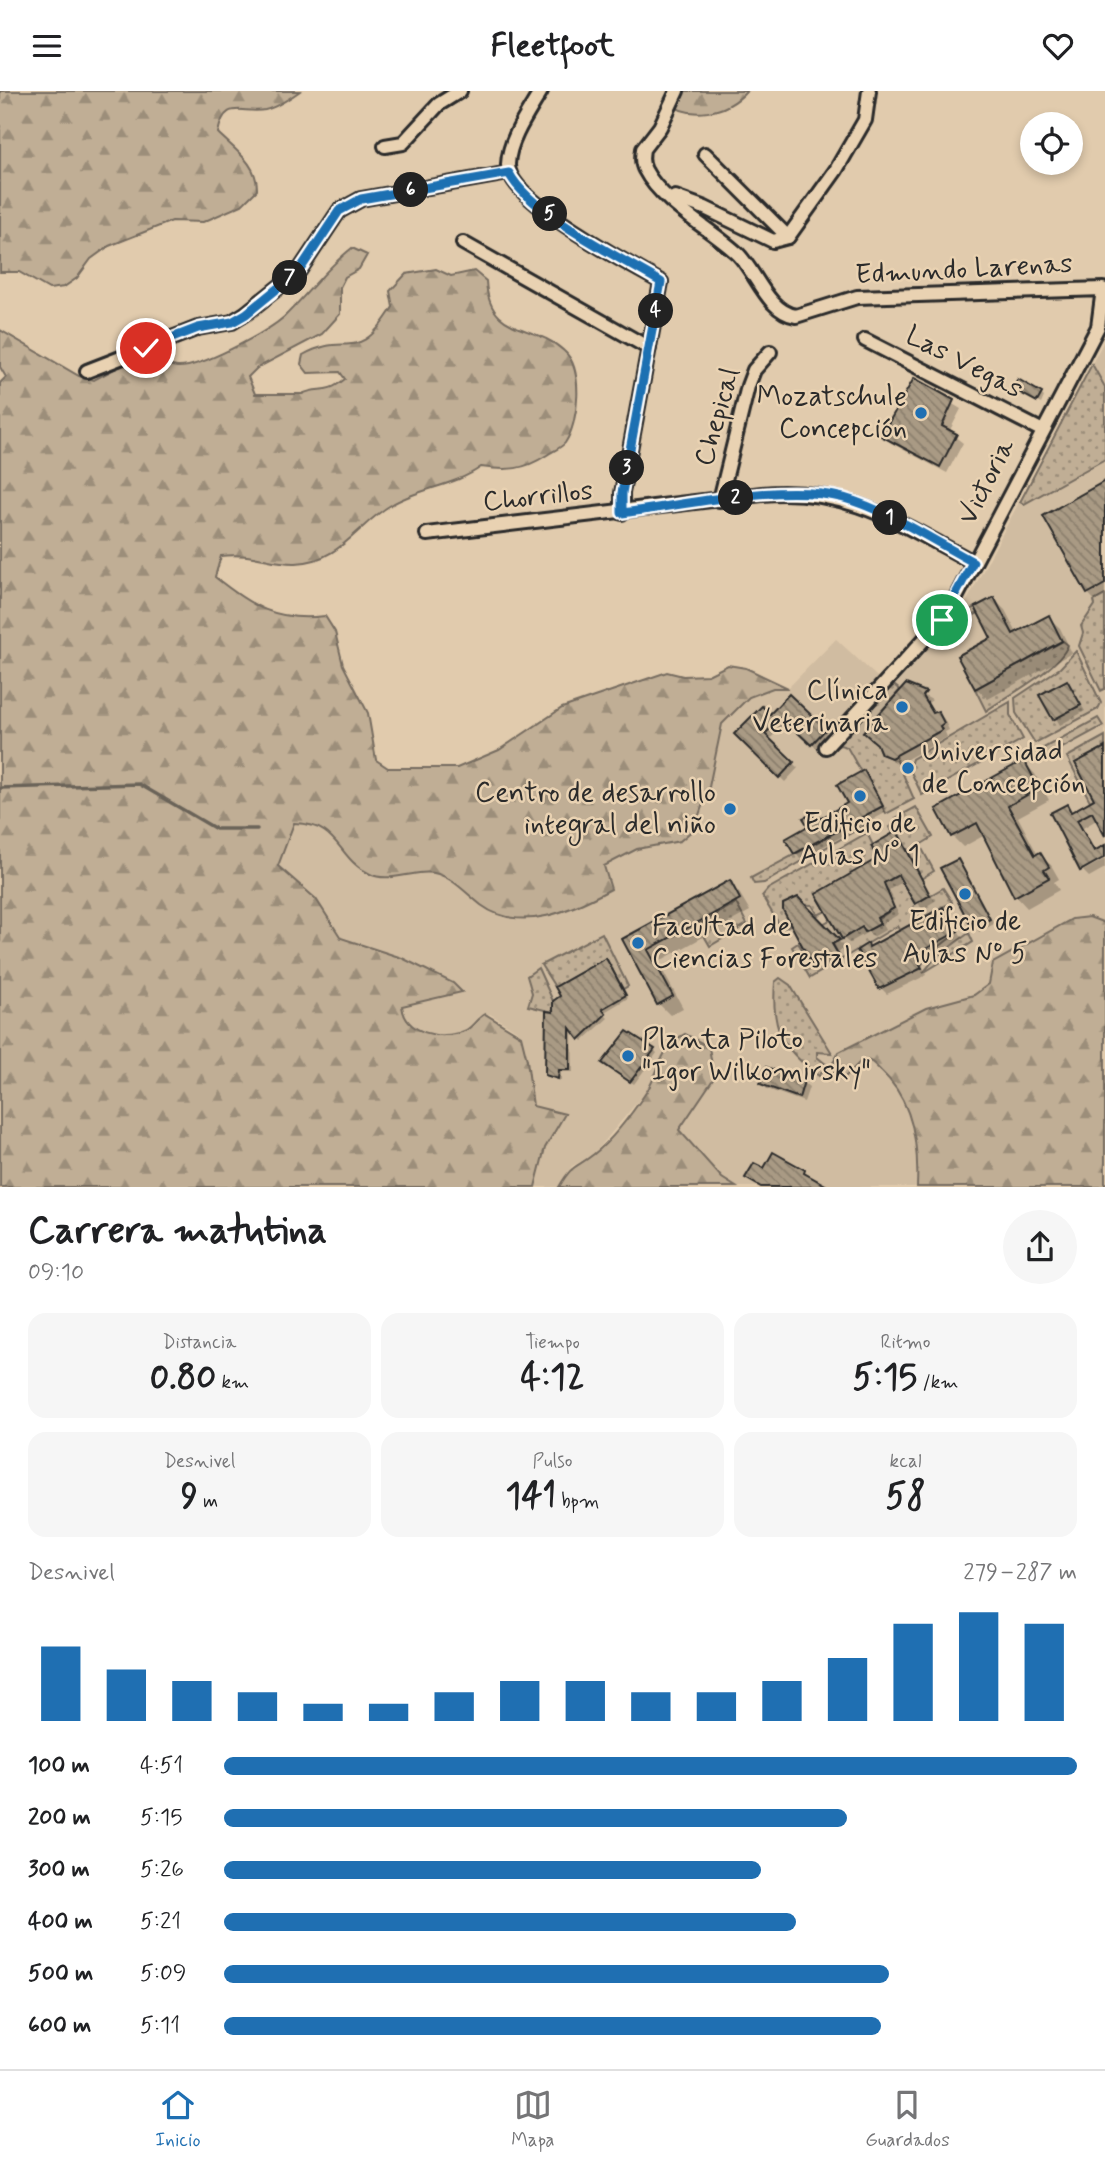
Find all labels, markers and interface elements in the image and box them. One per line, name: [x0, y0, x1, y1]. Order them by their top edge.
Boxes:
text: Fleetfoot: [490, 25, 615, 67]
icon: menu: [28, 27, 66, 65]
icon: heart: [1039, 27, 1077, 65]
map controls: [1020, 112, 1083, 175]
button: locate: [1020, 112, 1083, 175]
pin: 6: [394, 173, 428, 207]
text: 6: [406, 177, 415, 202]
pin: 5: [532, 197, 568, 231]
text: 5: [544, 201, 555, 226]
street label: Edmundo Larenas: [854, 246, 1074, 294]
pin: 7: [272, 261, 308, 295]
text: 7: [284, 265, 295, 290]
pin: 4: [638, 293, 674, 329]
text: 4: [650, 298, 661, 323]
pin: [116, 318, 176, 378]
street label: Las Vegas: [899, 318, 1029, 408]
icon: check: [127, 329, 165, 367]
street label: Chepical: [686, 364, 750, 470]
place label: Mozatschule Concepción: [757, 379, 907, 448]
marker: Mozatschule Concepción: [913, 405, 929, 421]
street label: Victoria: [950, 433, 1024, 531]
pin: 3: [610, 451, 644, 485]
text: 3: [622, 455, 631, 480]
street label: Chorrillos: [481, 473, 595, 521]
pin: 2: [718, 481, 754, 515]
text: 2: [731, 485, 740, 510]
pin: 1: [872, 501, 908, 535]
text: 1: [885, 505, 894, 530]
pin: [912, 590, 972, 650]
icon: arrive: [923, 601, 961, 639]
place label: Clínica Veterinaria: [752, 673, 888, 742]
marker: Clínica Veterinaria: [894, 699, 910, 715]
place label: Universidad de Concepción: [922, 734, 1085, 803]
marker: Universidad de Concepción: [900, 760, 916, 776]
place label: Centro de desarrollo integral del niño: [475, 775, 716, 846]
marker: Edificio de Aulas N° 1: [852, 788, 868, 804]
marker: Centro de desarrollo integral del niño: [722, 801, 738, 817]
place label: Edificio de Aulas N° 1: [800, 806, 920, 875]
marker: Edificio de Aulas Nº 5: [957, 886, 973, 902]
place label: Edificio de Aulas Nº 5: [903, 904, 1027, 973]
place label: Facultad de Ciencias Forestales: [652, 909, 878, 978]
marker: Facultad de Ciencias Forestales: [630, 935, 646, 951]
place label: Planta Piloto "Igor Wilkomirsky": [642, 1022, 871, 1091]
marker: Planta Piloto "Igor Wilkomirsky": [620, 1048, 636, 1064]
text: Carrera matutina: [28, 1207, 327, 1256]
button: share: [1003, 1210, 1077, 1284]
text: 09:10: [28, 1258, 84, 1288]
text: Distancia: [162, 1330, 237, 1355]
text: Tiempo: [525, 1330, 580, 1355]
text: Ritmo: [880, 1330, 931, 1355]
text: 0.80: [150, 1355, 216, 1401]
text: 4:12: [521, 1355, 584, 1401]
text: 5:15: [853, 1355, 917, 1401]
text: km: [216, 1370, 249, 1395]
text: /km: [917, 1370, 958, 1395]
text: Desnivel: [164, 1449, 235, 1474]
text: Pulso: [533, 1449, 572, 1474]
text: kcal: [890, 1449, 921, 1474]
text: 9: [181, 1474, 198, 1520]
text: 141: [506, 1474, 556, 1520]
text: 58: [885, 1474, 926, 1520]
text: m: [198, 1489, 218, 1514]
text: bpm: [556, 1489, 599, 1514]
text: Desnivel: [28, 1558, 115, 1588]
text: 279–287 m: [963, 1558, 1077, 1588]
text: 100 m: [28, 1751, 90, 1781]
text: 4:51: [140, 1751, 183, 1781]
text: 200 m: [28, 1803, 91, 1833]
text: 5:15: [140, 1803, 182, 1833]
text: 300 m: [28, 1855, 90, 1885]
text: 5:26: [140, 1855, 184, 1885]
text: 400 m: [28, 1907, 93, 1937]
text: 5:21: [140, 1907, 181, 1937]
text: 500 m: [28, 1959, 93, 1989]
text: 5:09: [140, 1959, 187, 1989]
text: 600 m: [28, 2011, 91, 2041]
text: 5:11: [140, 2011, 180, 2041]
tab: Inicio: [155, 2086, 201, 2153]
tab: Mapa: [511, 2086, 555, 2153]
tab: Guardados: [865, 2086, 950, 2153]

